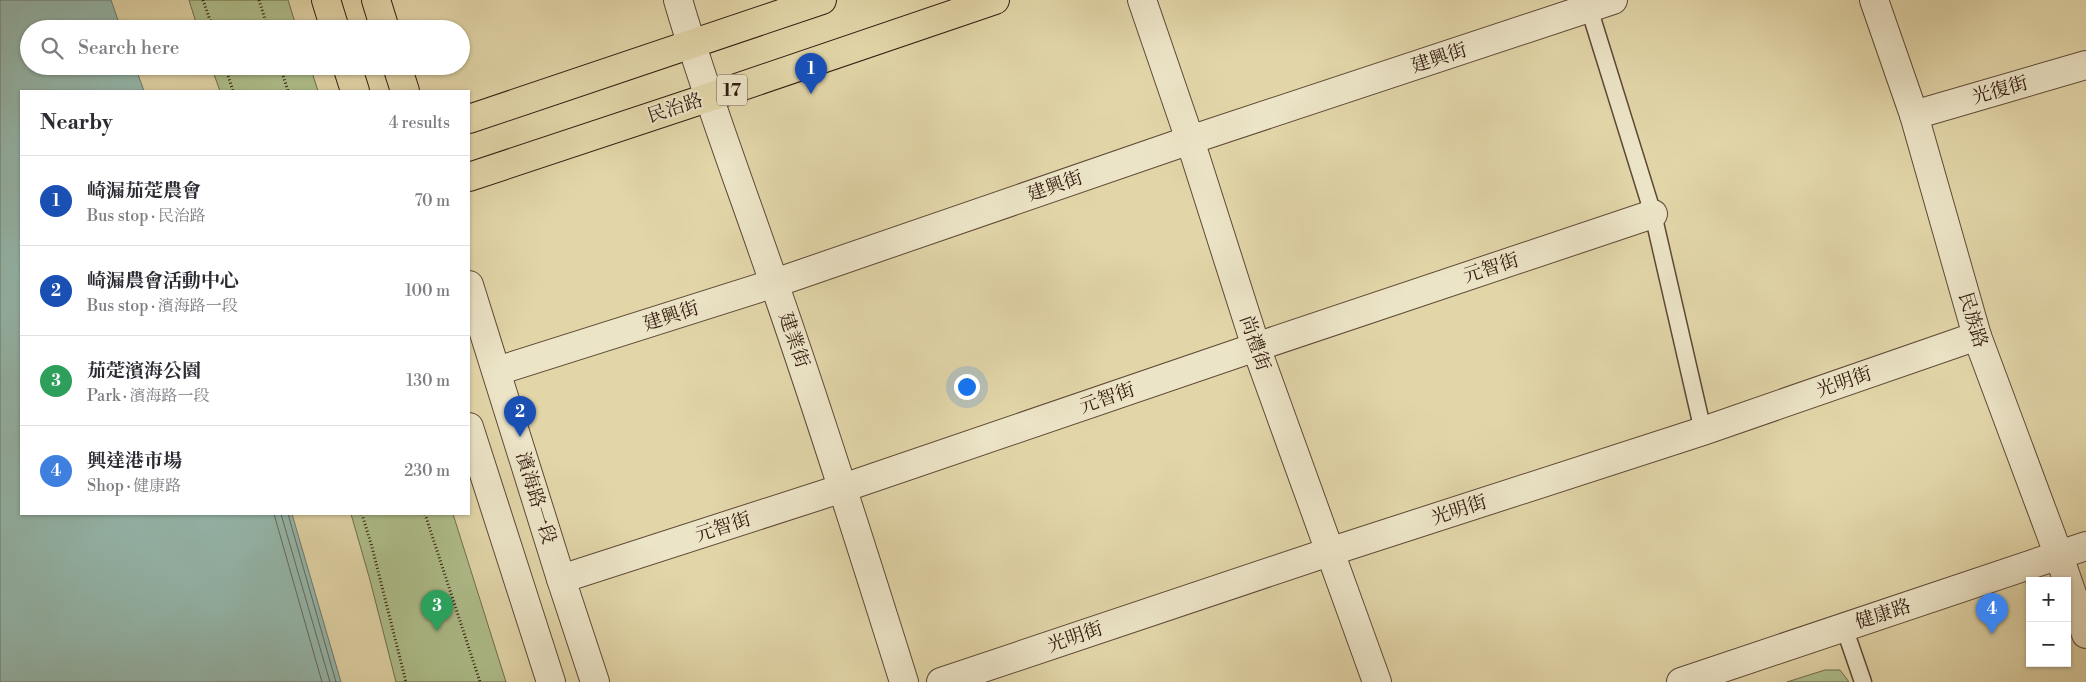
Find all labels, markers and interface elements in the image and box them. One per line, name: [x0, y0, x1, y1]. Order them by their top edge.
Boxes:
search box: [20, 20, 470, 75]
icon: search: [38, 34, 66, 62]
text: Search here: [78, 36, 179, 60]
street label: 建興街: [1408, 38, 1470, 78]
pin: 1: [795, 53, 827, 94]
street label: 光復街: [1969, 71, 2031, 109]
road number: 17: [717, 74, 747, 106]
street label: 民治路: [644, 88, 706, 128]
text: Nearby: [40, 110, 113, 136]
text: 4 results: [389, 113, 450, 133]
street label: 建興街: [1024, 165, 1086, 207]
text: 崎漏茄萣農會: [87, 179, 201, 203]
text: 1: [52, 191, 60, 211]
text: 70 m: [414, 191, 450, 211]
text: Bus stop · 民治路: [87, 206, 206, 226]
street label: 元智街: [1460, 248, 1522, 288]
text: 崎漏農會活動中心: [87, 269, 239, 293]
text: 2: [51, 281, 61, 301]
text: 100 m: [405, 281, 450, 301]
street label: 民族路: [1953, 289, 1993, 351]
text: Bus stop · 濱海路一段: [87, 296, 238, 316]
street label: 建興街: [640, 296, 702, 336]
street label: 建業街: [773, 309, 815, 371]
street label: 尚禮街: [1234, 312, 1276, 374]
text: 茄萣濱海公園: [87, 359, 201, 383]
street label: 光明街: [1813, 361, 1875, 403]
text: 3: [51, 371, 61, 391]
text: 130 m: [406, 371, 450, 391]
your location: [954, 374, 980, 400]
street label: 元智街: [1076, 377, 1138, 419]
text: Park · 濱海路一段: [87, 386, 210, 406]
pin: 2: [504, 396, 536, 437]
text: 興達港市場: [87, 449, 182, 473]
street label: 濱海路一段: [511, 449, 561, 547]
text: 4: [51, 461, 61, 481]
text: 230 m: [404, 461, 450, 481]
text: Shop · 健康路: [87, 476, 181, 496]
street label: 光明街: [1428, 490, 1490, 530]
street label: 元智街: [692, 507, 754, 547]
map controls: [2026, 577, 2071, 667]
button: +: [2026, 577, 2071, 622]
pin: 3: [421, 590, 453, 631]
pin: 4: [1976, 593, 2008, 634]
street label: 健康路: [1852, 594, 1914, 634]
street label: 光明街: [1044, 616, 1106, 658]
button: −: [2026, 622, 2071, 667]

